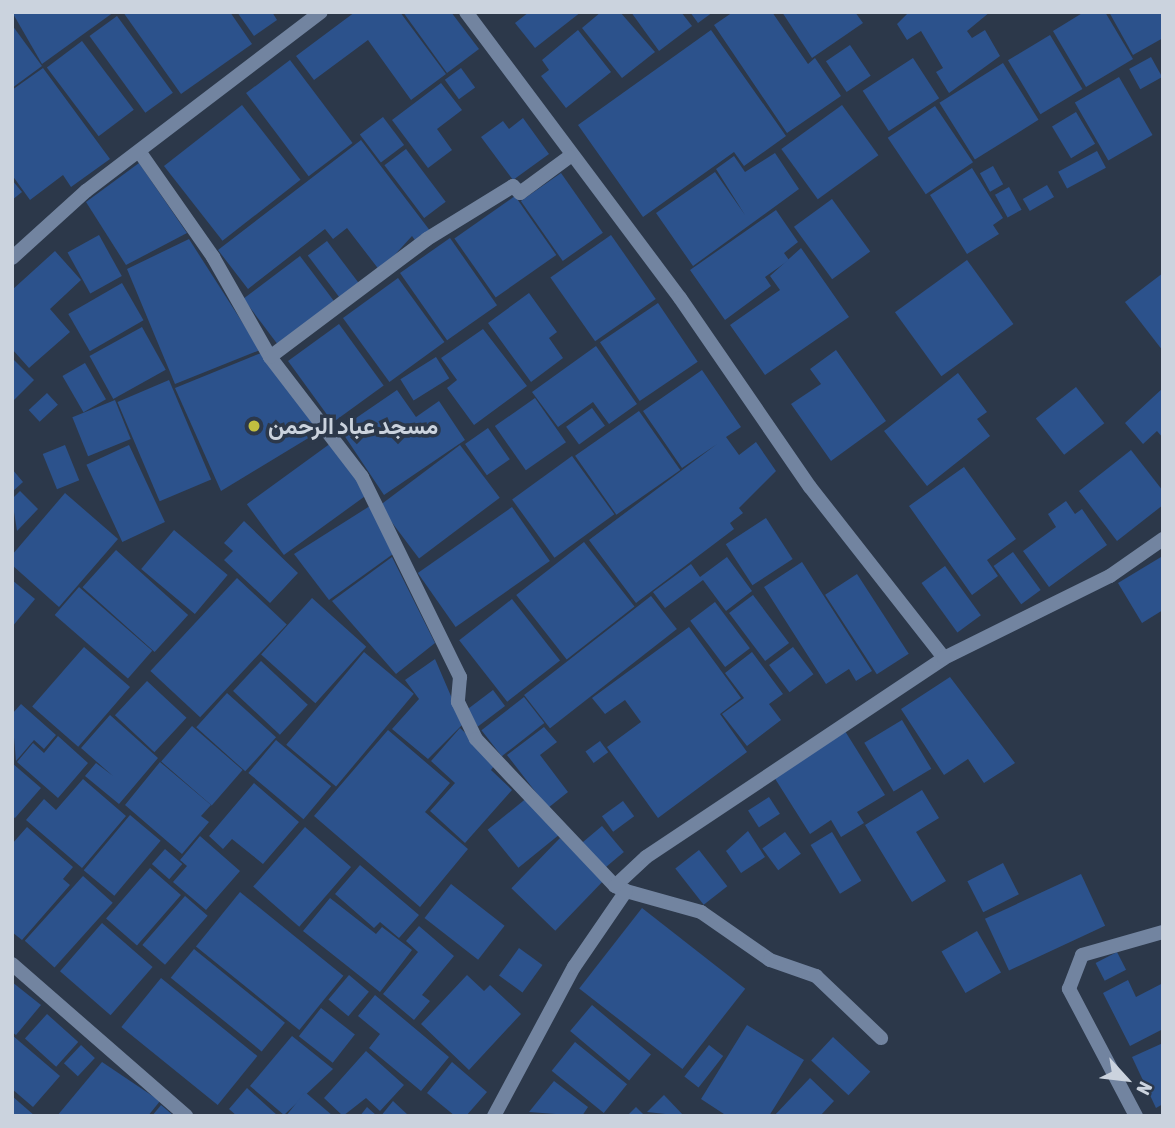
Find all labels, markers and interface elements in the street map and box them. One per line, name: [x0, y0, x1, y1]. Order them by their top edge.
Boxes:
place label: مسجد عباد الرحمن: [268, 412, 438, 440]
marker: مسجد عباد الرحمن: [246, 418, 262, 434]
north arrow: [1091, 1044, 1161, 1114]
text: N: [1132, 1079, 1157, 1099]

